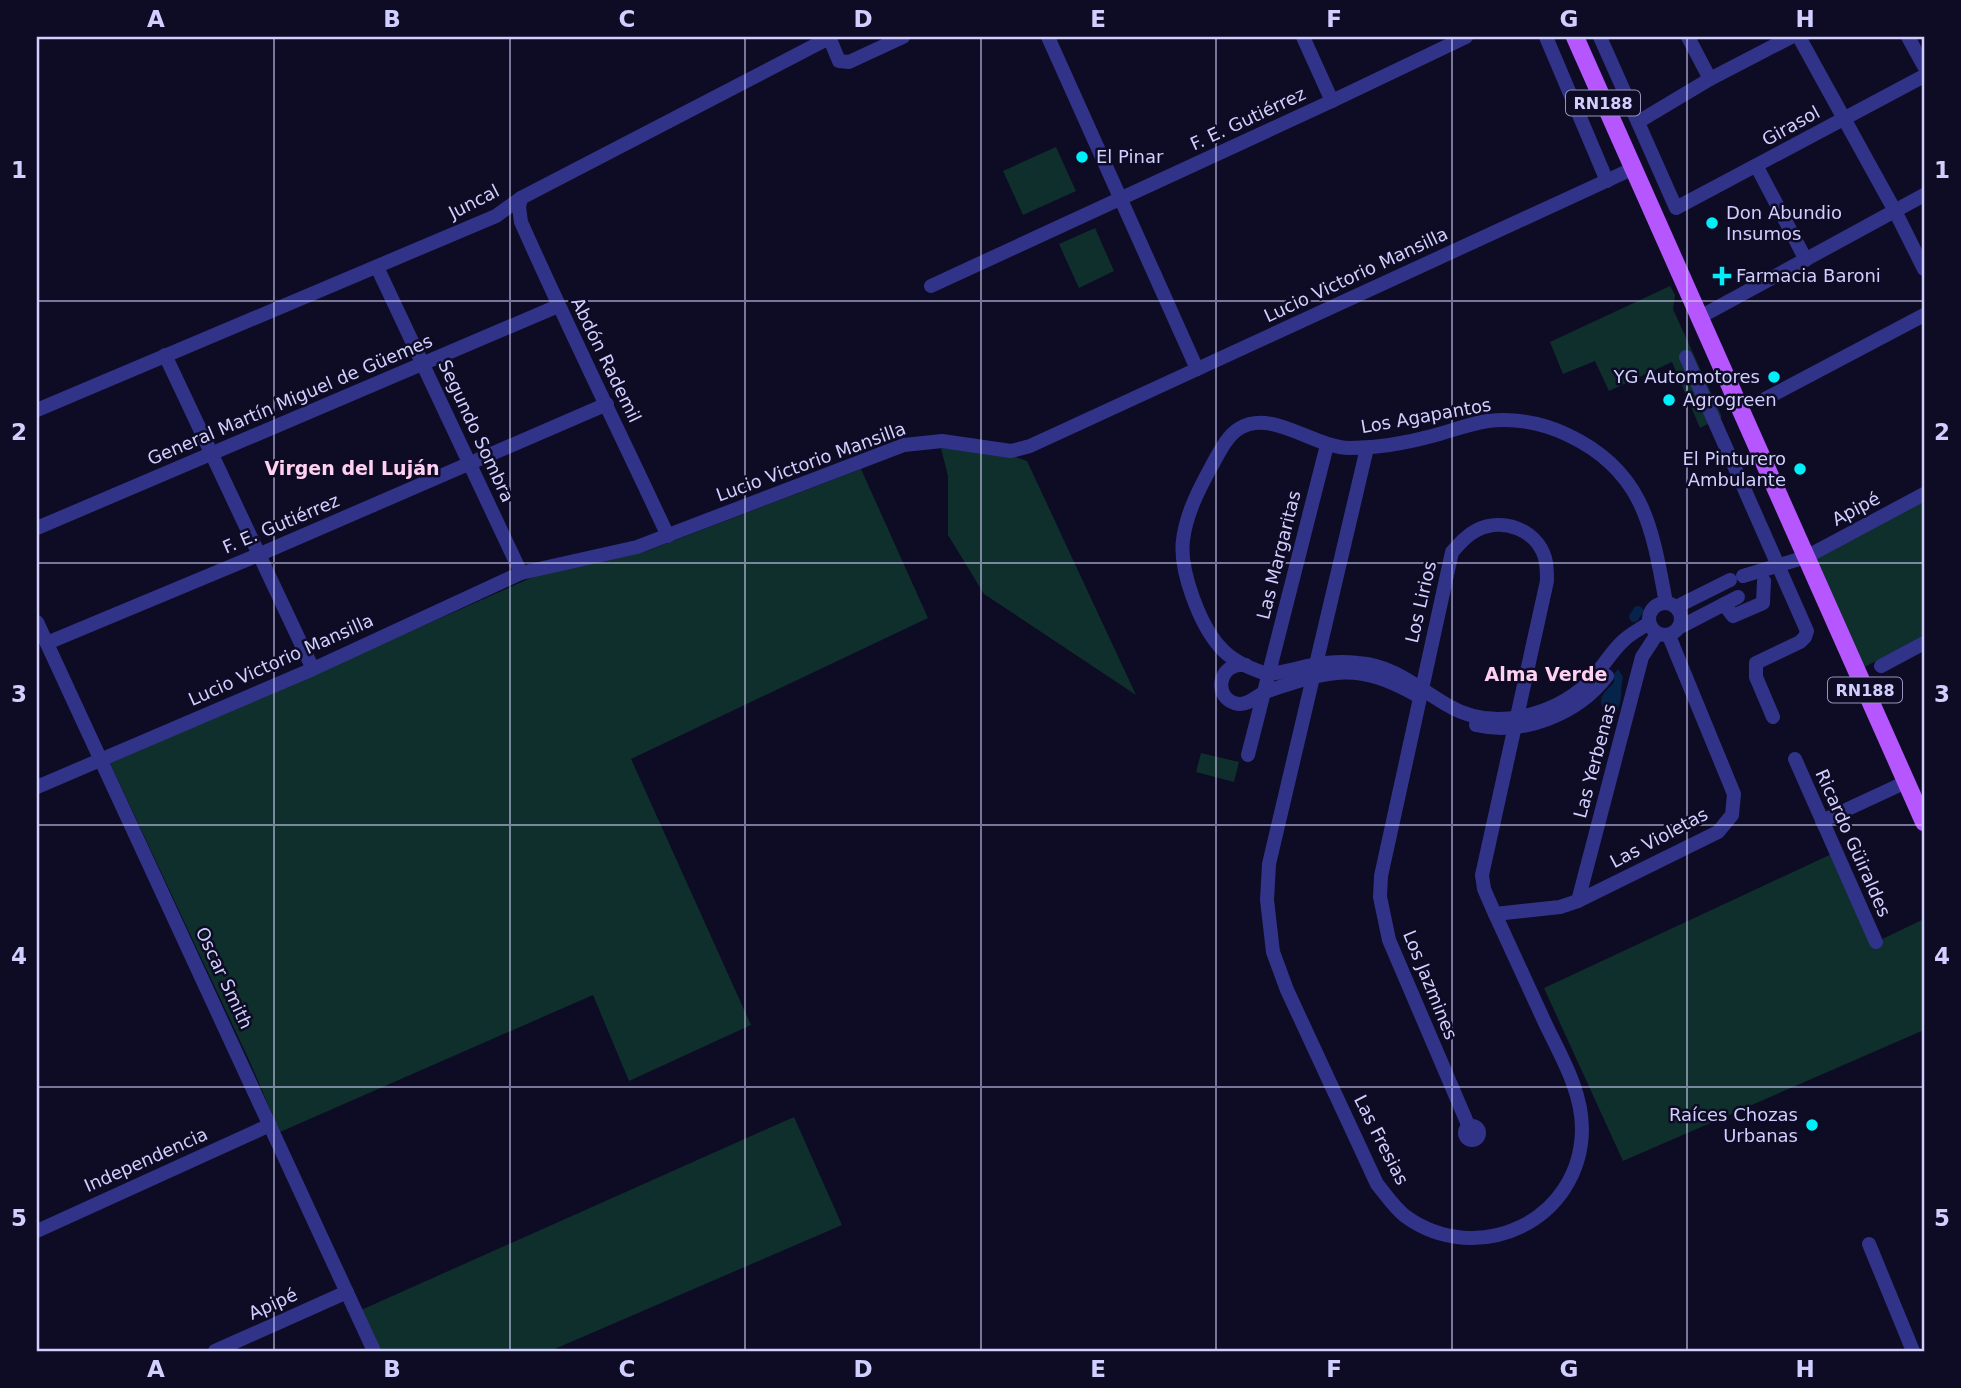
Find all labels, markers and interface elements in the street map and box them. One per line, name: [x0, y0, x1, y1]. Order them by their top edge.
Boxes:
text: A: [147, 6, 165, 32]
text: B: [383, 6, 401, 32]
text: C: [619, 6, 635, 32]
text: D: [853, 6, 873, 32]
text: E: [1090, 6, 1106, 32]
text: F: [1326, 6, 1342, 32]
text: G: [1560, 6, 1578, 32]
text: H: [1795, 6, 1815, 32]
street label: F. E. Gutiérrez: [1187, 83, 1309, 154]
road number: RN188: [1566, 90, 1640, 116]
street label: Girasol: [1758, 101, 1823, 150]
place label: El Pinar: [1096, 146, 1164, 167]
marker: El Pinar: [1074, 149, 1090, 165]
text: 1: [11, 157, 27, 183]
text: 1: [1934, 157, 1950, 183]
street label: Juncal: [444, 180, 503, 224]
place label: Don Abundio Insumos: [1726, 202, 1842, 244]
marker: Don Abundio Insumos: [1704, 215, 1720, 231]
street label: Lucio Victorio Mansilla: [1261, 223, 1451, 326]
place label: Farmacia Baroni: [1736, 265, 1881, 286]
marker: Farmacia Baroni: [1714, 268, 1730, 284]
street label: Abdón Rademil: [567, 294, 646, 426]
street label: General Martín Miguel de Güemes: [144, 330, 435, 469]
street label: Segundo Sombra: [434, 356, 519, 505]
place label: YG Automotores: [1612, 366, 1760, 387]
marker: YG Automotores: [1766, 369, 1782, 385]
place label: Agrogreen: [1683, 389, 1777, 410]
marker: Agrogreen: [1661, 392, 1677, 408]
street label: Los Agapantos: [1359, 394, 1493, 437]
street label: Lucio Victorio Mansilla: [713, 417, 908, 506]
text: 2: [11, 419, 27, 445]
text: 2: [1934, 419, 1950, 445]
place label: El Pinturero Ambulante: [1682, 448, 1786, 490]
district label: Virgen del Luján: [265, 457, 440, 479]
marker: El Pinturero Ambulante: [1792, 461, 1808, 477]
street label: Apipé: [1828, 487, 1883, 530]
street label: Las Margaritas: [1252, 488, 1305, 622]
street label: F. E. Gutiérrez: [219, 489, 342, 558]
street label: Los Lirios: [1401, 559, 1440, 645]
street label: Lucio Victorio Mansilla: [185, 609, 376, 710]
district label: Alma Verde: [1485, 663, 1607, 685]
road number: RN188: [1828, 678, 1902, 702]
text: 3: [11, 681, 27, 707]
text: 3: [1934, 681, 1950, 707]
street label: Las Yerbenas: [1569, 701, 1620, 820]
street label: Ricardo Güiraldes: [1811, 766, 1895, 920]
street label: Las Violetas: [1606, 803, 1711, 872]
street label: Oscar Smith: [192, 923, 257, 1032]
street label: Los Jazmines: [1399, 927, 1462, 1043]
text: 4: [11, 943, 27, 969]
text: 4: [1934, 943, 1950, 969]
street label: Las Fresias: [1350, 1091, 1413, 1188]
place label: Raíces Chozas Urbanas: [1669, 1104, 1798, 1146]
marker: Raíces Chozas Urbanas: [1804, 1117, 1820, 1133]
street label: Independencia: [81, 1123, 211, 1196]
text: 5: [11, 1205, 27, 1231]
text: 5: [1934, 1205, 1950, 1231]
street label: Apipé: [245, 1284, 300, 1324]
text: A: [147, 1356, 165, 1382]
text: B: [383, 1356, 401, 1382]
text: C: [619, 1356, 635, 1382]
text: D: [853, 1356, 873, 1382]
text: E: [1090, 1356, 1106, 1382]
text: F: [1326, 1356, 1342, 1382]
text: G: [1560, 1356, 1578, 1382]
text: H: [1795, 1356, 1815, 1382]

